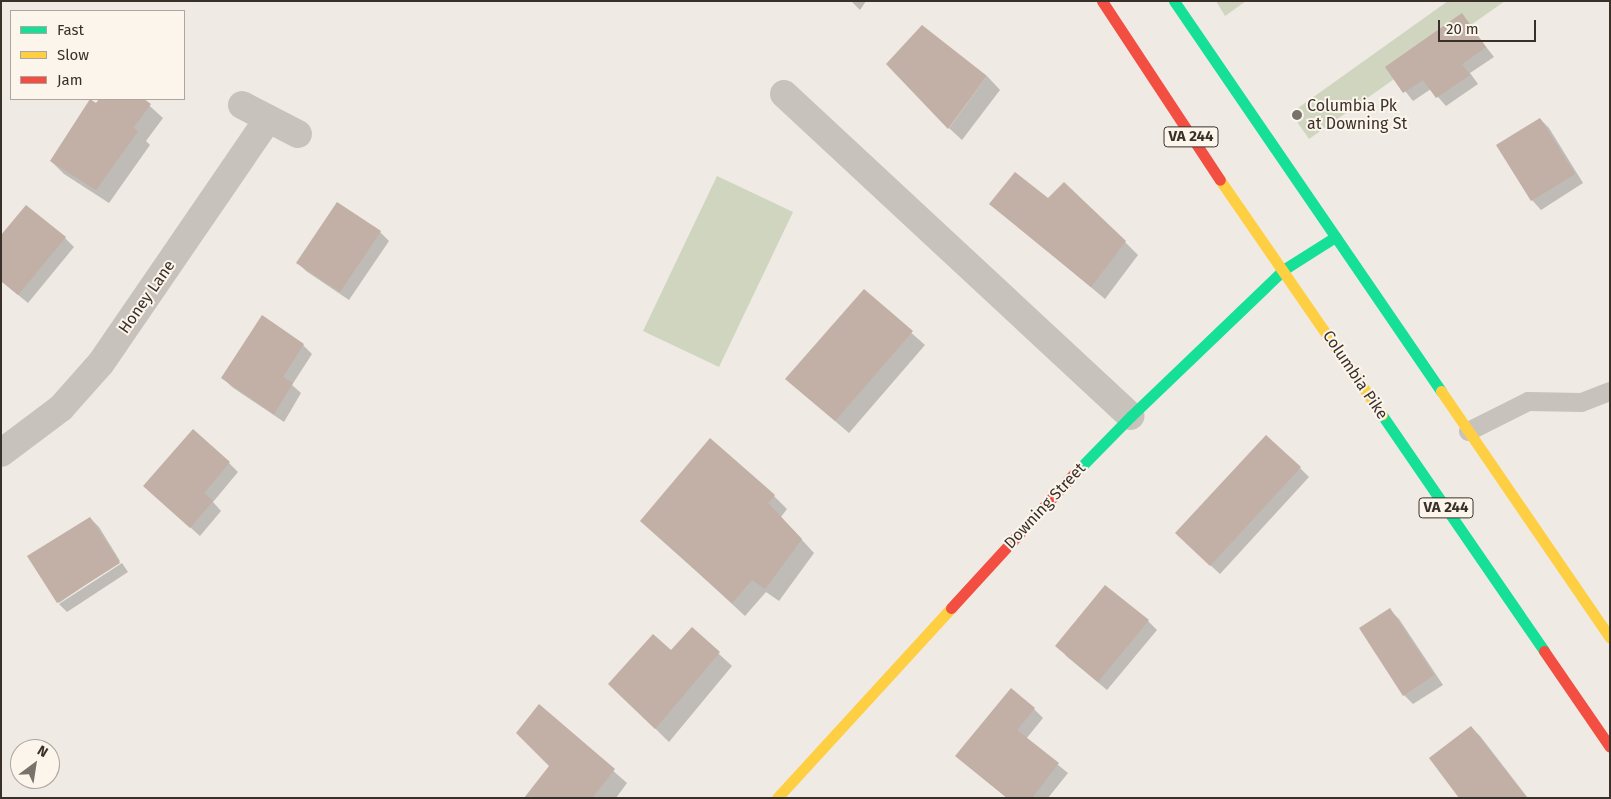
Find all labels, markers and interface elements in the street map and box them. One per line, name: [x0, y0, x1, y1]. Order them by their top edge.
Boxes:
legend: [10, 10, 185, 100]
scale bar: [1441, 10, 1538, 42]
text: 20 m: [1446, 20, 1479, 38]
text: Fast: [57, 21, 84, 39]
text: Slow: [57, 46, 89, 64]
text: Jam: [57, 71, 83, 89]
place label: Columbia Pk at Downing St: [1307, 96, 1407, 134]
marker: Columbia Pk at Downing St: [1291, 109, 1303, 121]
road number: VA 244: [1164, 124, 1218, 150]
street label: Honey Lane: [115, 257, 179, 337]
street label: Columbia Pike: [1318, 327, 1392, 423]
street label: Downing Street: [1000, 459, 1090, 553]
road number: VA 244: [1418, 496, 1474, 520]
north arrow: [10, 739, 60, 789]
text: N: [34, 742, 51, 761]

